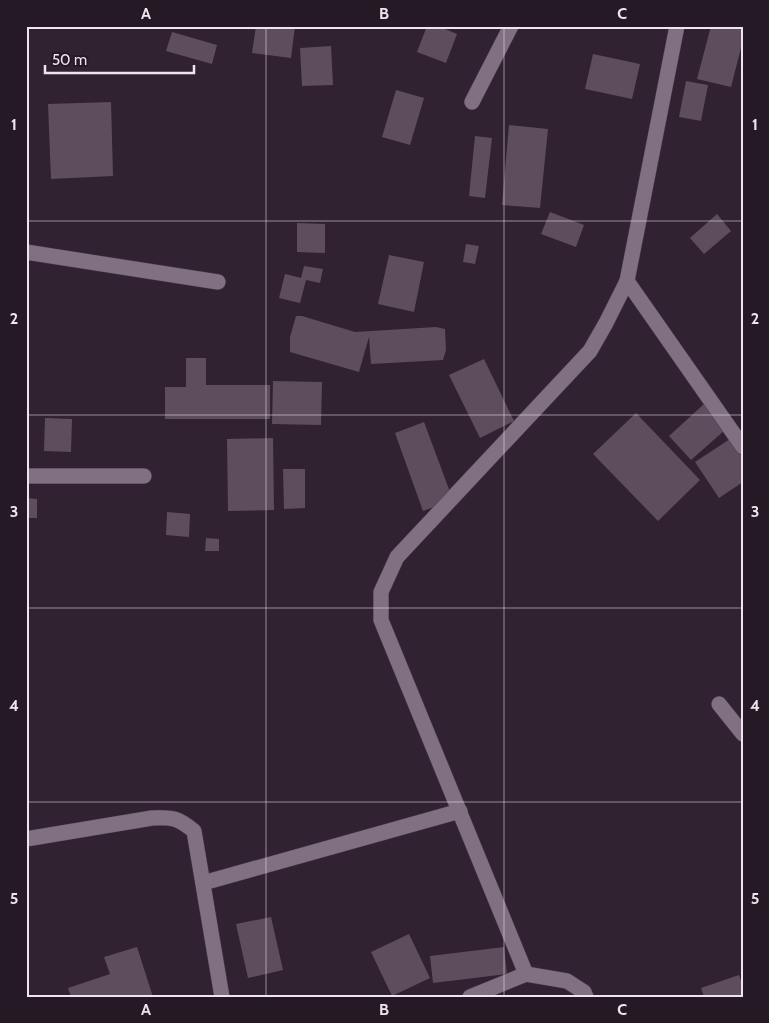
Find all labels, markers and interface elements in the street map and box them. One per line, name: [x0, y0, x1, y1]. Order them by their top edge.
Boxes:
text: A: [141, 4, 151, 23]
text: B: [379, 4, 389, 23]
text: C: [617, 4, 627, 23]
scale bar: [45, 42, 194, 74]
text: 50 m: [52, 51, 87, 69]
text: 1: [11, 115, 17, 134]
text: 1: [752, 115, 758, 134]
text: 2: [10, 309, 18, 328]
text: 2: [751, 309, 759, 328]
text: 3: [10, 502, 18, 521]
text: 3: [751, 502, 759, 521]
text: 4: [9, 696, 19, 715]
text: 4: [750, 696, 760, 715]
text: 5: [10, 889, 18, 908]
text: 5: [751, 889, 759, 908]
text: A: [141, 1000, 151, 1019]
text: B: [379, 1000, 389, 1019]
text: C: [617, 1000, 627, 1019]

